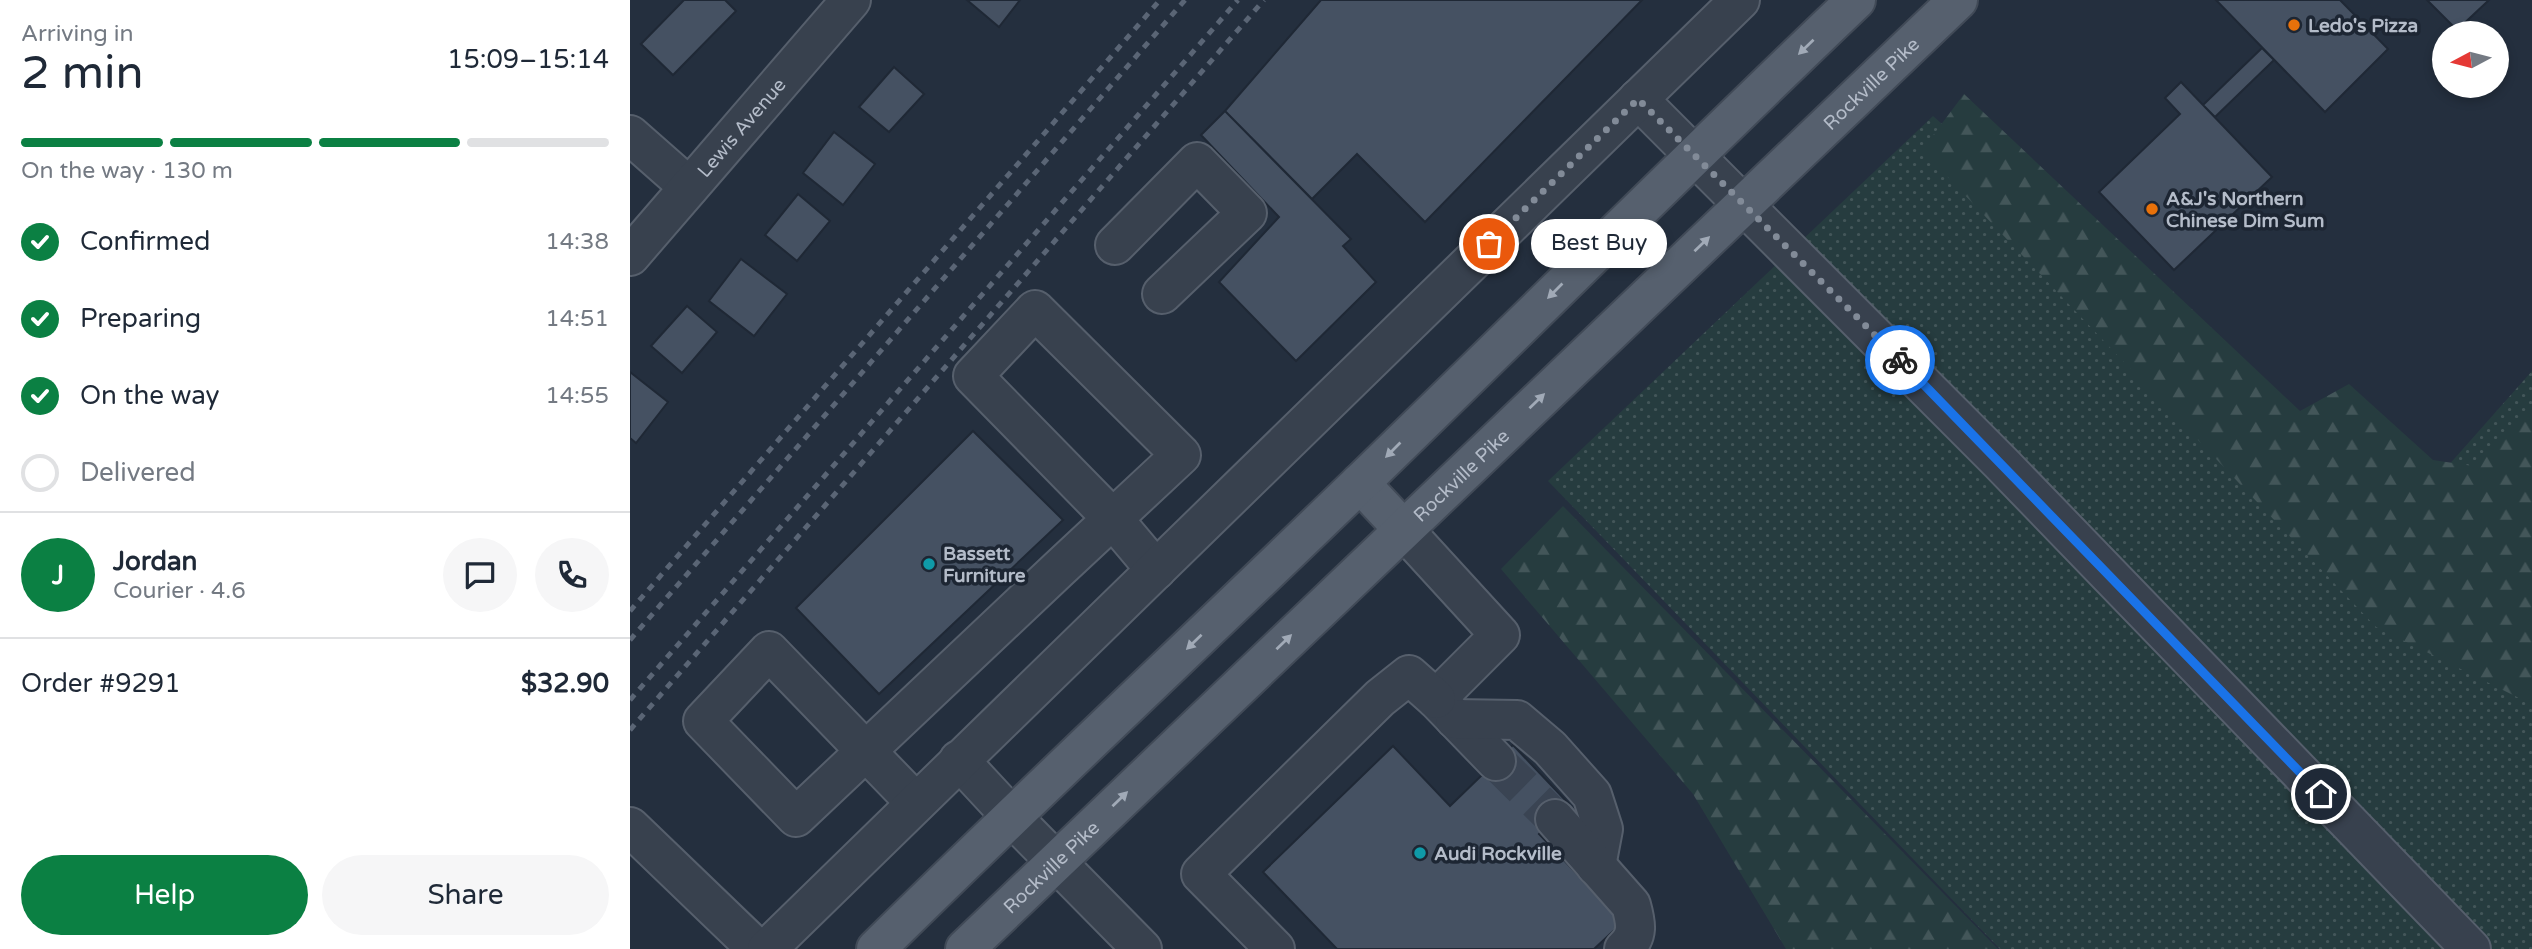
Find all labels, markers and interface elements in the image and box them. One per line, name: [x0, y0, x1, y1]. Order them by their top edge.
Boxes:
place label: Ledo's Pizza: [2308, 15, 2418, 37]
marker: Ledo's Pizza: [2286, 17, 2302, 33]
text: Arriving in: [21, 20, 134, 48]
north arrow: [2432, 21, 2510, 98]
map controls: [2432, 21, 2509, 98]
street label: Rockville Pike: [1819, 33, 1924, 135]
one-way arrow: [1798, 39, 1815, 56]
text: 15:09–15:14: [447, 44, 609, 75]
text: 2 min: [21, 46, 144, 101]
street label: Lewis Avenue: [693, 74, 791, 182]
text: On the way · 130 m: [21, 157, 233, 185]
place label: A&J's Northern Chinese Dim Sum: [2166, 188, 2324, 232]
marker: A&J's Northern Chinese Dim Sum: [2144, 201, 2160, 217]
pin: [1459, 214, 1519, 274]
callout: Best Buy: [1531, 219, 1668, 268]
icon: check: [21, 223, 59, 261]
icon: bag: [1470, 225, 1508, 263]
text: Confirmed: [80, 226, 210, 257]
text: 14:38: [545, 228, 609, 256]
text: Best Buy: [1551, 229, 1647, 257]
one-way arrow: [1693, 236, 1710, 252]
one-way arrow: [1547, 282, 1564, 298]
icon: check: [21, 300, 59, 338]
text: Preparing: [80, 303, 201, 334]
text: 14:51: [545, 305, 609, 333]
courier: [1865, 325, 1935, 395]
icon: bike: [1881, 341, 1919, 379]
icon: check: [21, 377, 59, 415]
text: On the way: [80, 380, 220, 411]
text: 14:55: [545, 382, 609, 410]
one-way arrow: [1528, 393, 1545, 409]
street label: Rockville Pike: [1409, 425, 1514, 527]
one-way arrow: [1385, 442, 1402, 458]
text: Delivered: [80, 457, 196, 488]
button: chat: [443, 538, 517, 612]
button: phone: [535, 538, 609, 612]
place label: Bassett Furniture: [943, 543, 1026, 587]
text: Jordan: [113, 546, 197, 577]
marker: Bassett Furniture: [921, 556, 937, 572]
text: J: [52, 560, 64, 591]
text: Courier · 4.6: [113, 577, 246, 605]
one-way arrow: [1185, 633, 1202, 650]
one-way arrow: [1275, 635, 1292, 651]
text: Order #9291: [21, 668, 181, 699]
text: $32.90: [521, 668, 609, 699]
pin: [2291, 764, 2351, 824]
icon: home: [2302, 775, 2340, 813]
one-way arrow: [1111, 792, 1128, 808]
street label: Rockville Pike: [999, 817, 1104, 918]
place label: Audi Rockville: [1434, 843, 1562, 865]
marker: Audi Rockville: [1412, 845, 1428, 861]
button: Help: [21, 855, 308, 935]
button: Share: [322, 855, 609, 935]

